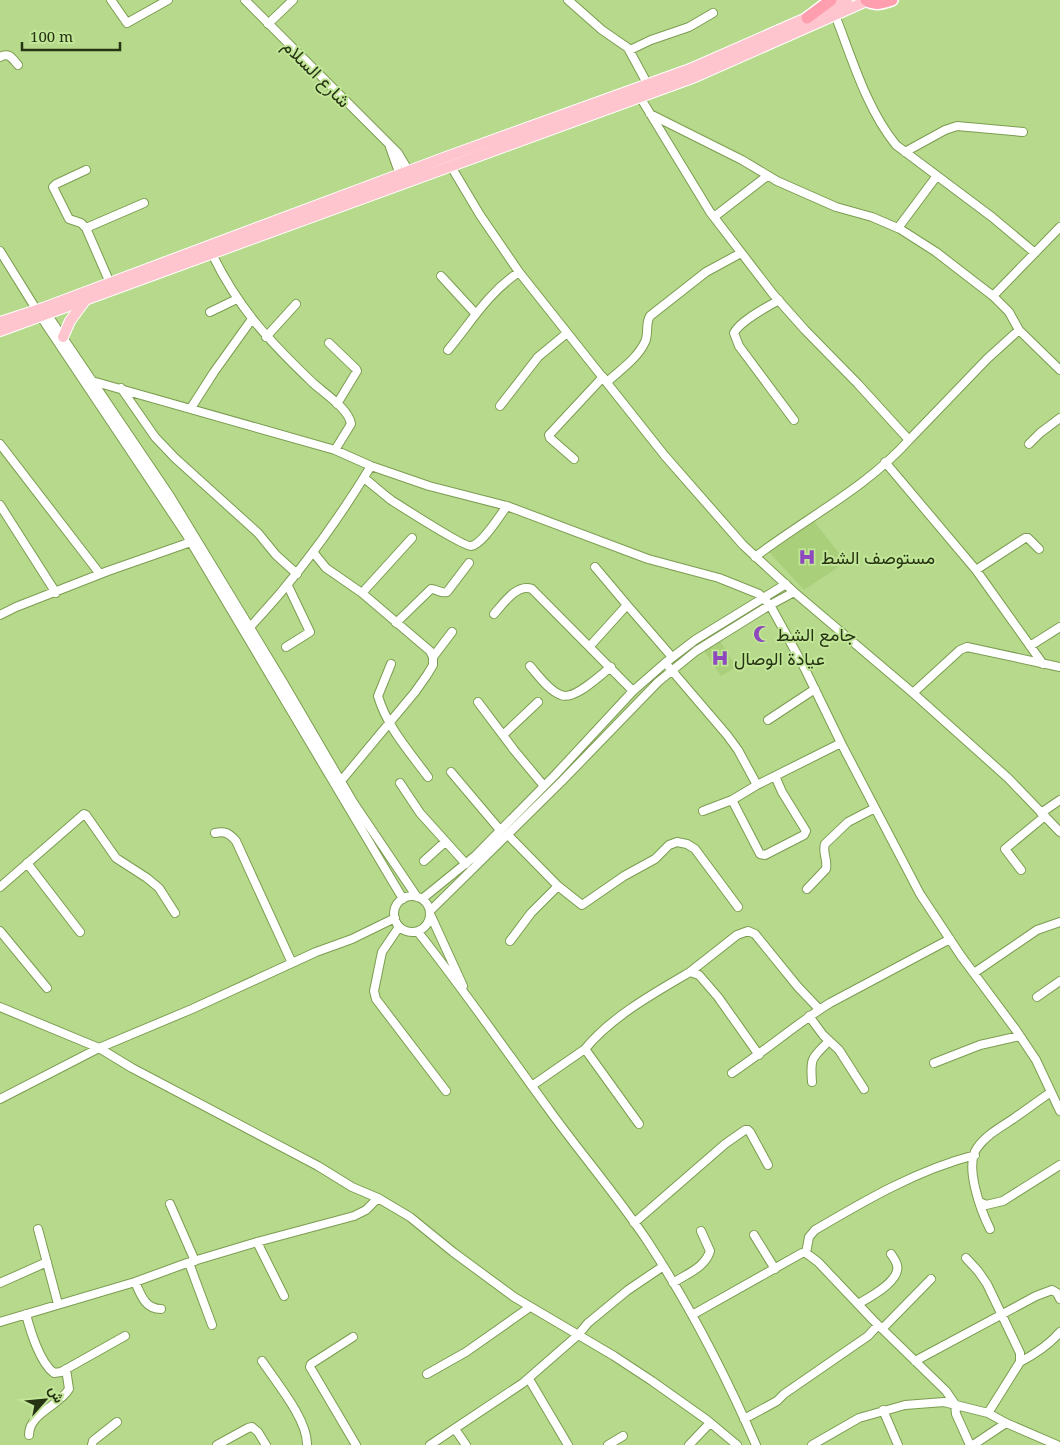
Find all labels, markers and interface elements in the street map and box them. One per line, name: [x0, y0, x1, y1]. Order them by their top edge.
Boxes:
scale bar: [22, 20, 120, 52]
text: 100 m: [30, 26, 73, 46]
street label: شارع السلام: [277, 34, 356, 113]
place label: مستوصف الشط: [821, 545, 935, 569]
hospital icon: مستوصف الشط: [797, 547, 817, 567]
place label: جامع الشط: [776, 622, 856, 647]
mosque icon: جامع الشط: [752, 624, 772, 644]
place label: عيادة الوصال: [734, 646, 825, 670]
hospital icon: عيادة الوصال: [710, 648, 730, 668]
north arrow: [20, 1375, 70, 1425]
text: ش: [45, 1382, 69, 1406]

